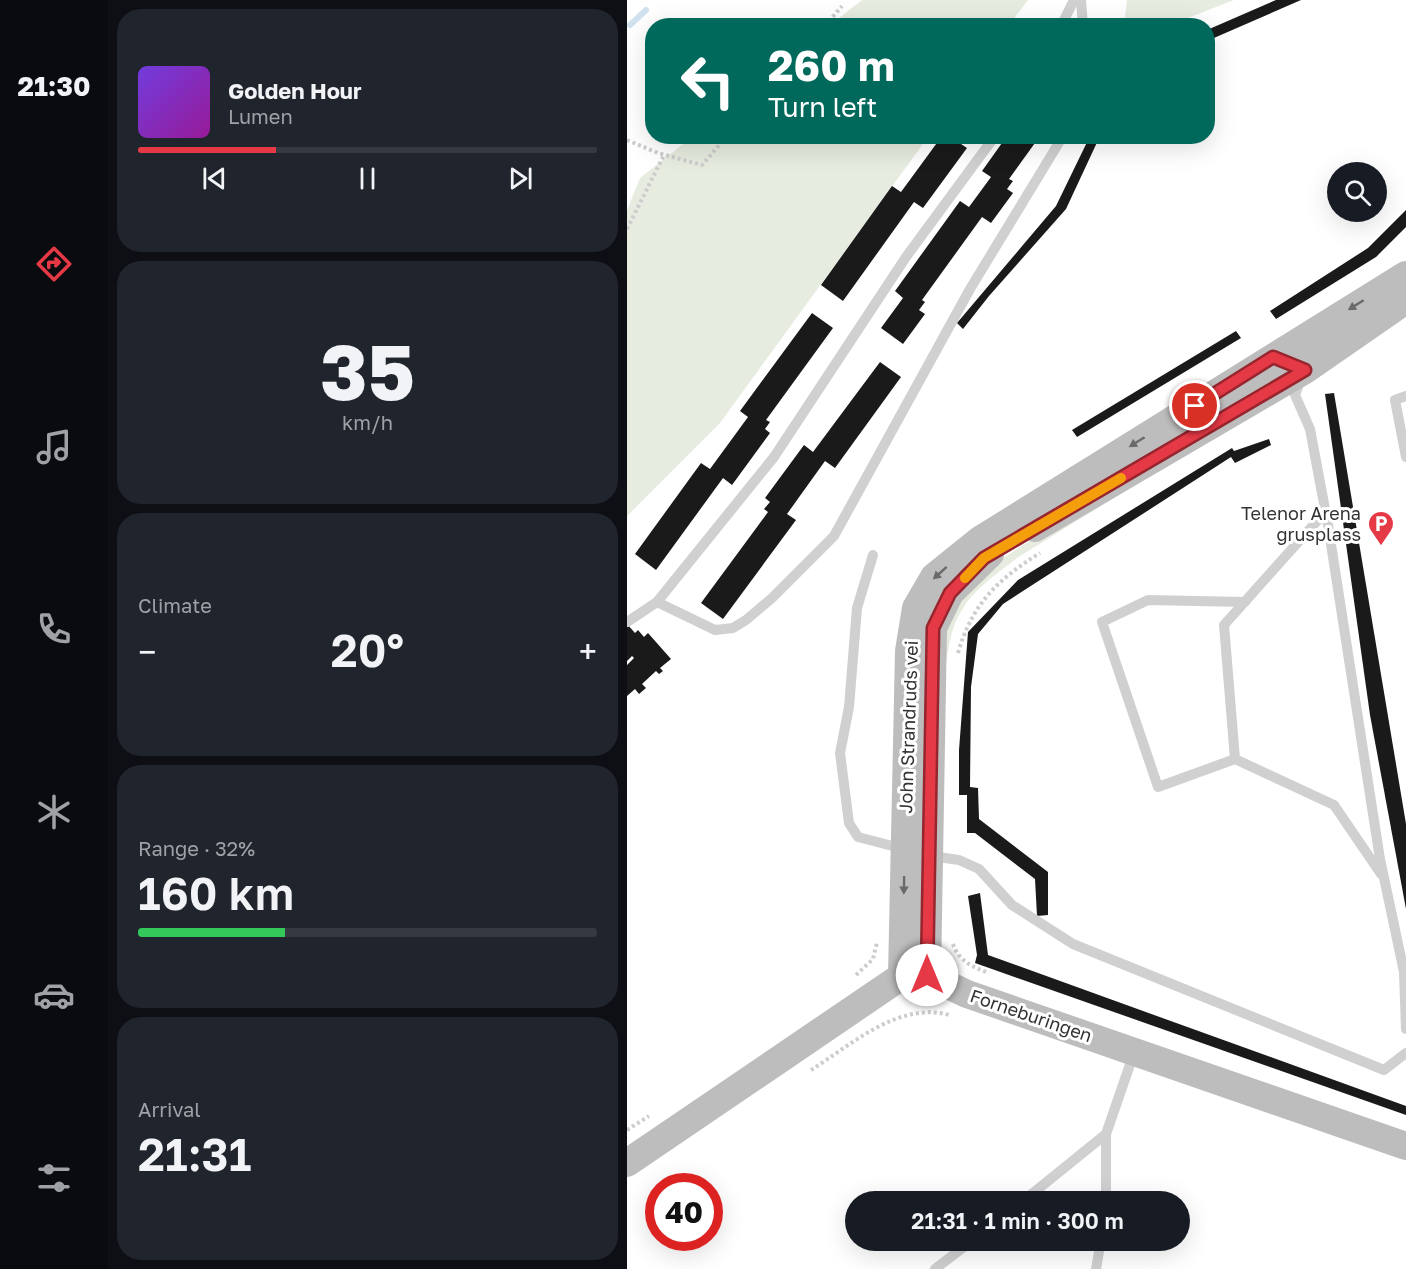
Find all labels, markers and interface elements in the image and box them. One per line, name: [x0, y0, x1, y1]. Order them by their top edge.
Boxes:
text: 260 m: [768, 40, 895, 90]
icon: left: [669, 42, 747, 120]
text: 21:30: [17, 70, 91, 102]
text: Golden Hour: [228, 77, 362, 104]
text: Turn left: [768, 91, 877, 123]
text: Lumen: [228, 104, 293, 128]
icon: previous: [198, 162, 231, 195]
icon: pause: [351, 162, 384, 195]
icon: next: [504, 162, 537, 195]
map controls: [1327, 162, 1387, 222]
button: search: [1327, 162, 1387, 222]
icon: directions: [33, 243, 75, 285]
one-way arrow: [1348, 300, 1364, 311]
text: 35: [320, 324, 415, 417]
pin: [1169, 380, 1220, 431]
icon: arrive: [1178, 389, 1211, 422]
text: km/h: [342, 410, 393, 434]
icon: music: [33, 426, 75, 468]
one-way arrow: [1129, 436, 1145, 447]
place label: Telenor Arena grusplass: [1241, 502, 1361, 545]
parking icon: Telenor Arena grusplass: [1366, 509, 1396, 547]
one-way arrow: [933, 566, 948, 580]
text: Climate: [138, 593, 212, 617]
icon: phone: [33, 608, 75, 650]
text: 20°: [331, 623, 404, 677]
text: −: [138, 632, 156, 671]
text: +: [579, 632, 597, 671]
street label: John Strandruds vei: [894, 640, 922, 814]
icon: climate: [33, 791, 75, 833]
text: Range · 32%: [138, 836, 255, 860]
text: 160 km: [138, 866, 294, 920]
one-way arrow: [899, 876, 909, 895]
position arrow: [895, 943, 959, 1007]
icon: car: [33, 974, 75, 1016]
street label: Forneburingen: [968, 984, 1095, 1046]
text: Arrival: [138, 1097, 201, 1121]
text: 21:31: [138, 1127, 251, 1181]
icon: filters: [33, 1157, 75, 1199]
speed limit sign: 40: [645, 1173, 723, 1251]
text: 21:31 · 1 min · 300 m: [911, 1207, 1124, 1234]

